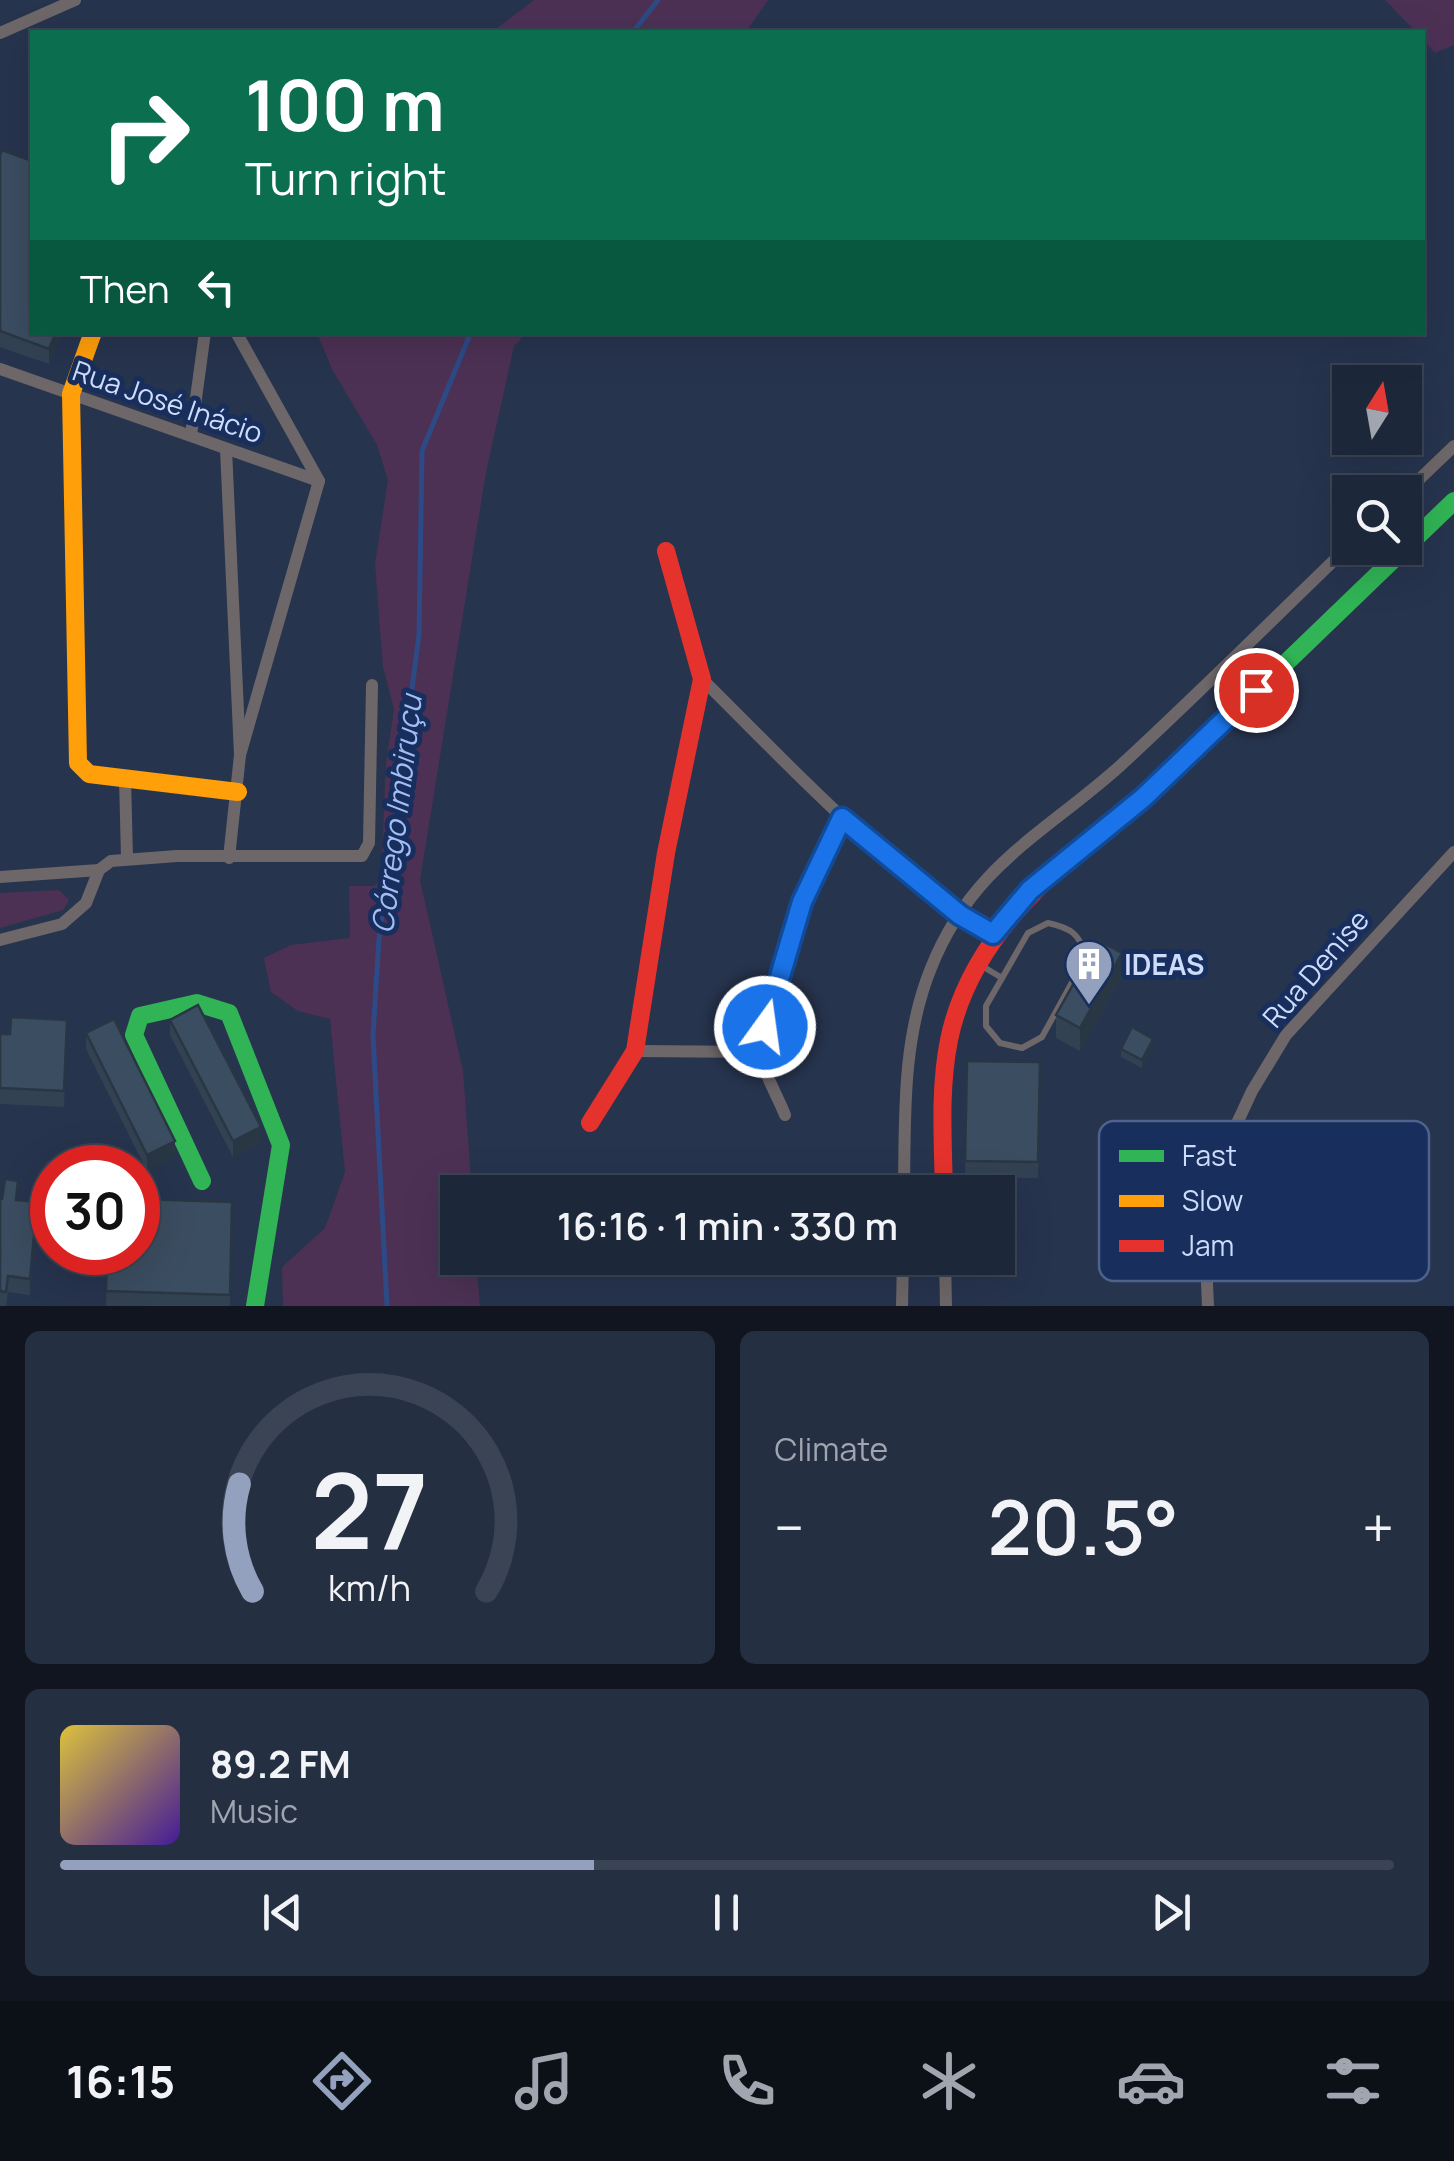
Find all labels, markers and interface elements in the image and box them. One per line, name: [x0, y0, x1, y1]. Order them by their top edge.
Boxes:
text: 100 m: [245, 56, 445, 152]
icon: right: [80, 70, 210, 200]
text: Turn right: [245, 147, 446, 209]
icon: left: [189, 260, 244, 315]
text: Then: [80, 262, 169, 314]
street label: Rua José Inácio: [68, 351, 268, 451]
north arrow: [1332, 365, 1422, 455]
map controls: [1332, 365, 1422, 565]
button: search: [1332, 475, 1422, 565]
pin: [1214, 648, 1299, 733]
icon: arrive: [1229, 663, 1284, 718]
water label: Córrego Imbiruçu: [361, 690, 431, 936]
street label: Rua Denise: [1253, 901, 1377, 1035]
building icon: IDEAS: [1063, 938, 1115, 1006]
place label: IDEAS: [1124, 945, 1204, 983]
position arrow: [713, 975, 817, 1079]
legend: [1099, 1121, 1429, 1281]
text: Fast: [1182, 1136, 1237, 1174]
speed limit sign: 30: [30, 1145, 160, 1275]
text: Slow: [1182, 1181, 1243, 1219]
text: 16:16 · 1 min · 330 m: [557, 1199, 898, 1251]
text: Jam: [1182, 1226, 1234, 1264]
text: Climate: [775, 1427, 888, 1471]
text: 27: [311, 1438, 428, 1580]
text: 20.5°: [988, 1475, 1179, 1578]
text: −: [775, 1489, 804, 1565]
text: +: [1362, 1489, 1394, 1565]
text: km/h: [328, 1563, 411, 1612]
text: 89.2 FM: [210, 1737, 351, 1789]
text: Music: [210, 1789, 298, 1833]
icon: previous: [255, 1885, 310, 1940]
icon: pause: [699, 1885, 754, 1940]
icon: next: [1144, 1885, 1199, 1940]
icon: directions: [307, 2046, 377, 2116]
icon: music: [509, 2046, 579, 2116]
icon: phone: [712, 2046, 782, 2116]
icon: climate: [914, 2046, 984, 2116]
icon: car: [1116, 2046, 1186, 2116]
icon: filters: [1318, 2046, 1388, 2116]
text: 16:15: [66, 2050, 175, 2112]

